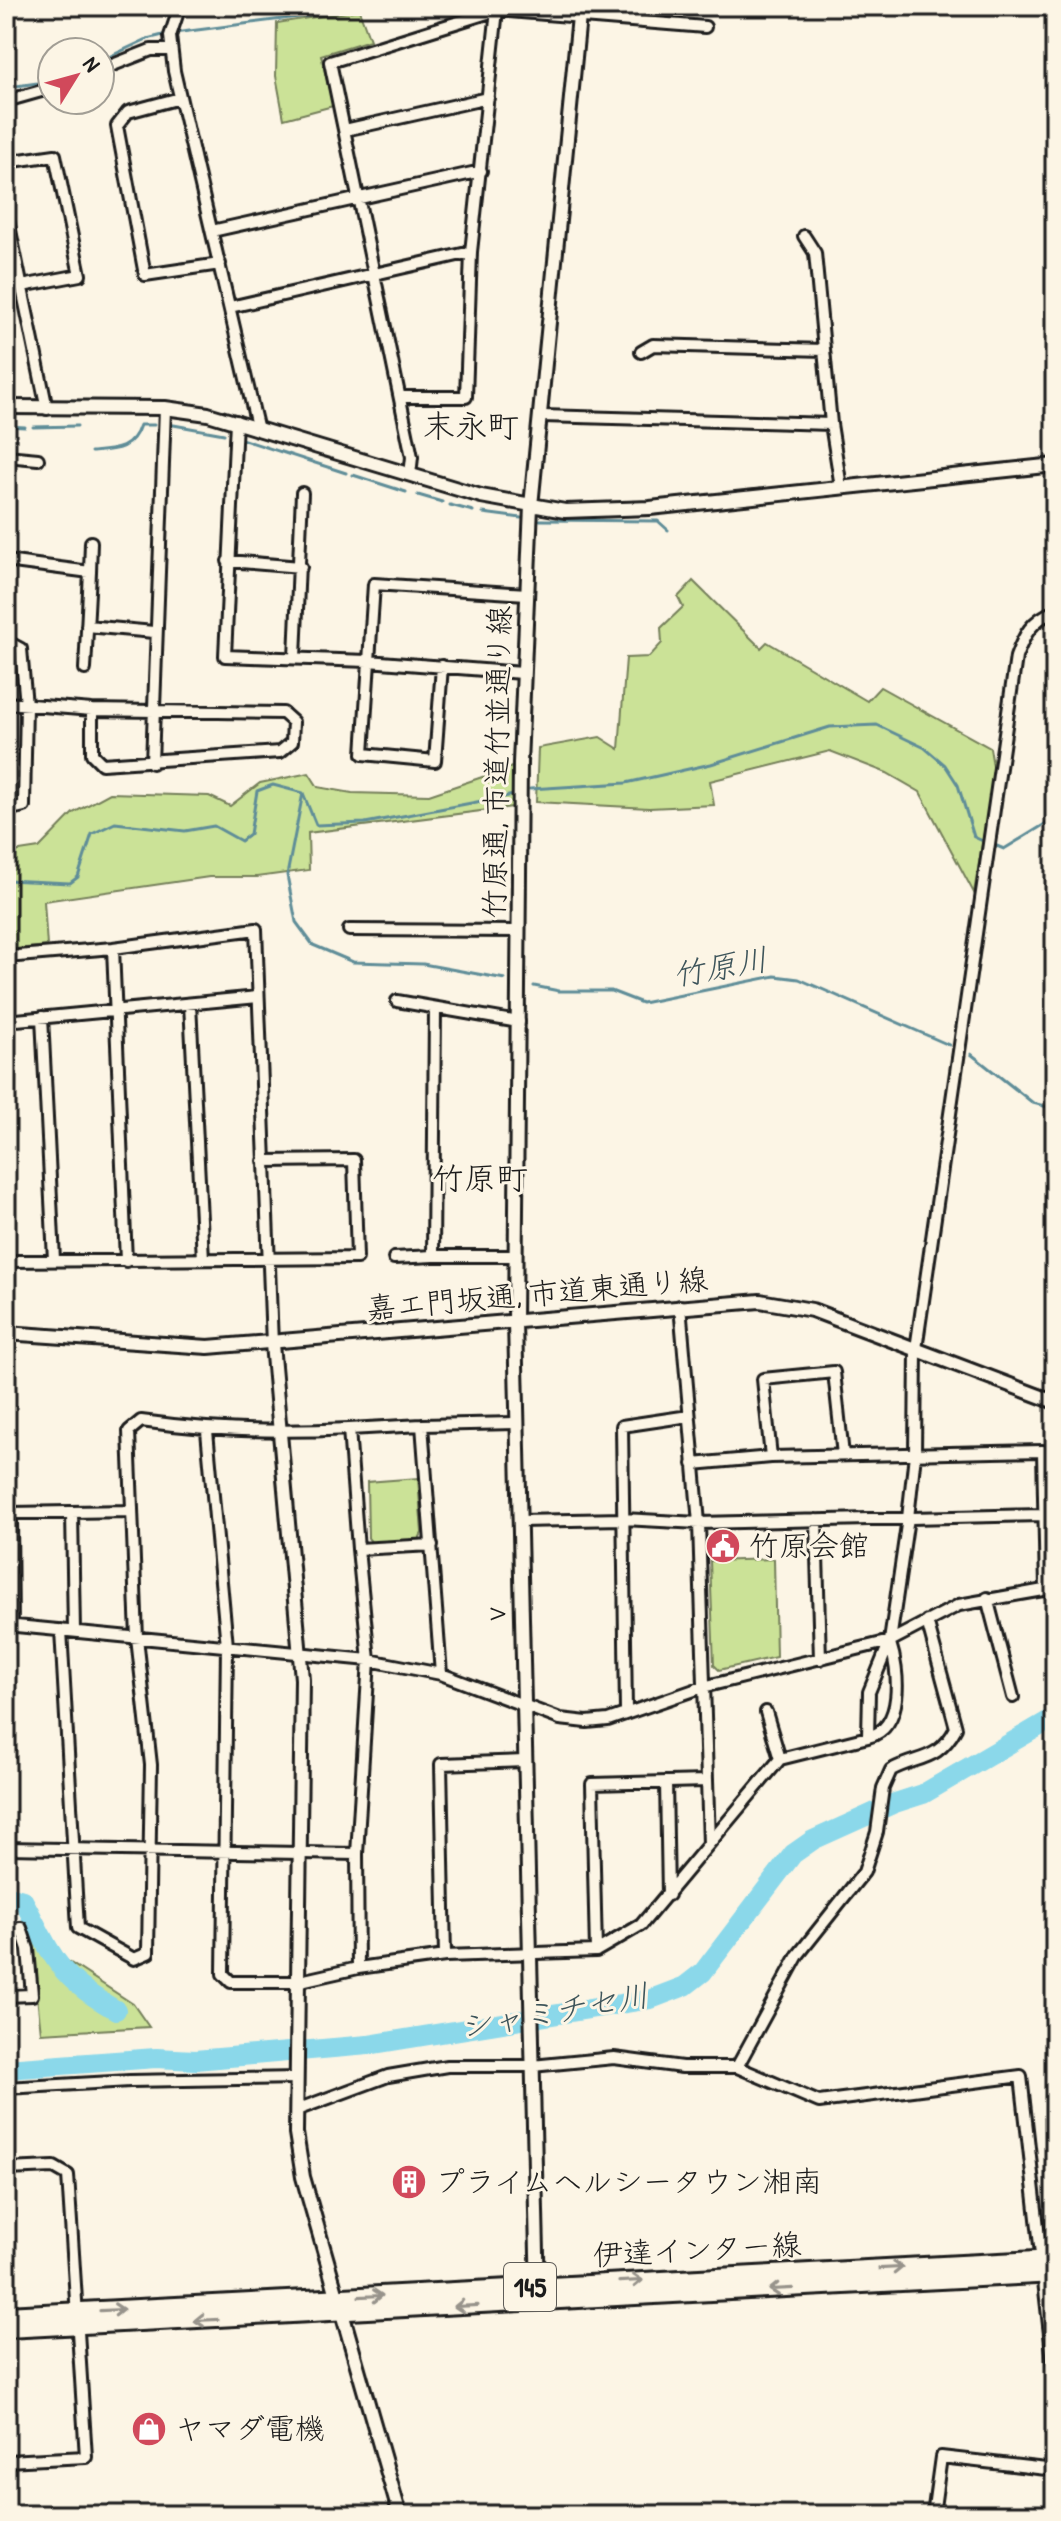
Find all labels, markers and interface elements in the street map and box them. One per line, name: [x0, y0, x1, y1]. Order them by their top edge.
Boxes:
north arrow: [36, 36, 116, 116]
text: N: [76, 50, 108, 78]
district label: 末永町: [423, 404, 519, 447]
street label: 竹原通, 市道竹並通り線: [473, 605, 519, 919]
water label: 竹原川: [669, 937, 771, 996]
district label: 竹原町: [432, 1156, 528, 1199]
street label: 嘉エ門坂通, 市道東通り線: [364, 1258, 709, 1328]
place label: 竹原会館: [749, 1525, 869, 1565]
public building icon: 竹原会館: [704, 1527, 742, 1565]
street label: ｖ: [474, 1599, 514, 1629]
water label: シャミチセ川: [456, 1973, 652, 2048]
place label: プライムヘルシータウン湘南: [435, 2161, 822, 2201]
building icon: プライムヘルシータウン湘南: [390, 2163, 428, 2201]
street label: 伊達インター線: [592, 2224, 802, 2274]
one-way arrow: [877, 2260, 904, 2275]
road number: 145: [504, 2263, 556, 2311]
one-way arrow: [617, 2274, 644, 2289]
one-way arrow: [768, 2282, 795, 2297]
one-way arrow: [357, 2288, 384, 2303]
one-way arrow: [453, 2299, 480, 2314]
one-way arrow: [98, 2302, 125, 2317]
one-way arrow: [193, 2313, 220, 2328]
place label: ヤマダ電機: [175, 2408, 325, 2448]
shop icon: ヤマダ電機: [130, 2410, 168, 2448]

